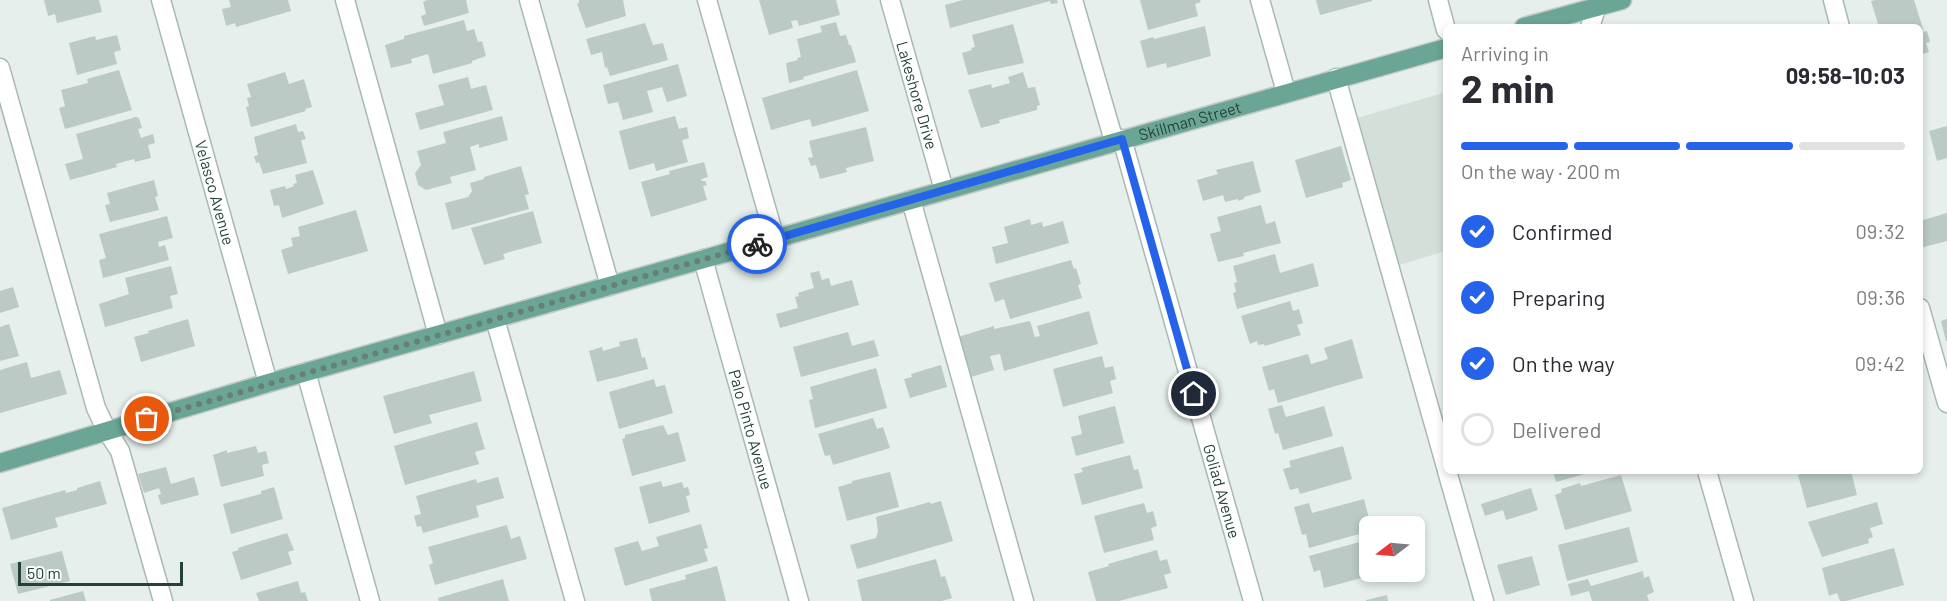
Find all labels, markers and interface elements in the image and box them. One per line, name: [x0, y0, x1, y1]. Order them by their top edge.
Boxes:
street label: Lakeshore Drive: [893, 39, 942, 151]
text: Arriving in: [1461, 41, 1549, 65]
text: 09:58–10:03: [1786, 62, 1905, 88]
text: 2 min: [1461, 64, 1554, 111]
street label: Skillman Street: [1136, 97, 1243, 144]
street label: Velasco Avenue: [192, 138, 239, 247]
text: On the way · 200 m: [1461, 159, 1620, 183]
courier: [727, 214, 787, 274]
icon: check: [1461, 215, 1494, 248]
text: Confirmed: [1512, 218, 1612, 244]
text: 09:32: [1855, 219, 1905, 243]
icon: bike: [741, 228, 774, 261]
icon: check: [1461, 281, 1494, 314]
text: Preparing: [1512, 284, 1605, 310]
text: 09:36: [1856, 285, 1905, 309]
icon: check: [1461, 347, 1494, 380]
text: On the way: [1512, 350, 1615, 376]
text: 09:42: [1855, 351, 1905, 375]
street label: Palo Pinto Avenue: [725, 367, 777, 491]
pin: [1168, 368, 1219, 419]
icon: home: [1177, 377, 1210, 410]
pin: [121, 393, 172, 444]
icon: bag: [130, 402, 163, 435]
text: Delivered: [1512, 416, 1601, 442]
street label: Goliad Avenue: [1200, 442, 1245, 540]
north arrow: [1359, 516, 1425, 582]
map controls: [1359, 516, 1425, 582]
scale bar: [18, 559, 183, 586]
text: 50 m: [27, 563, 61, 582]

